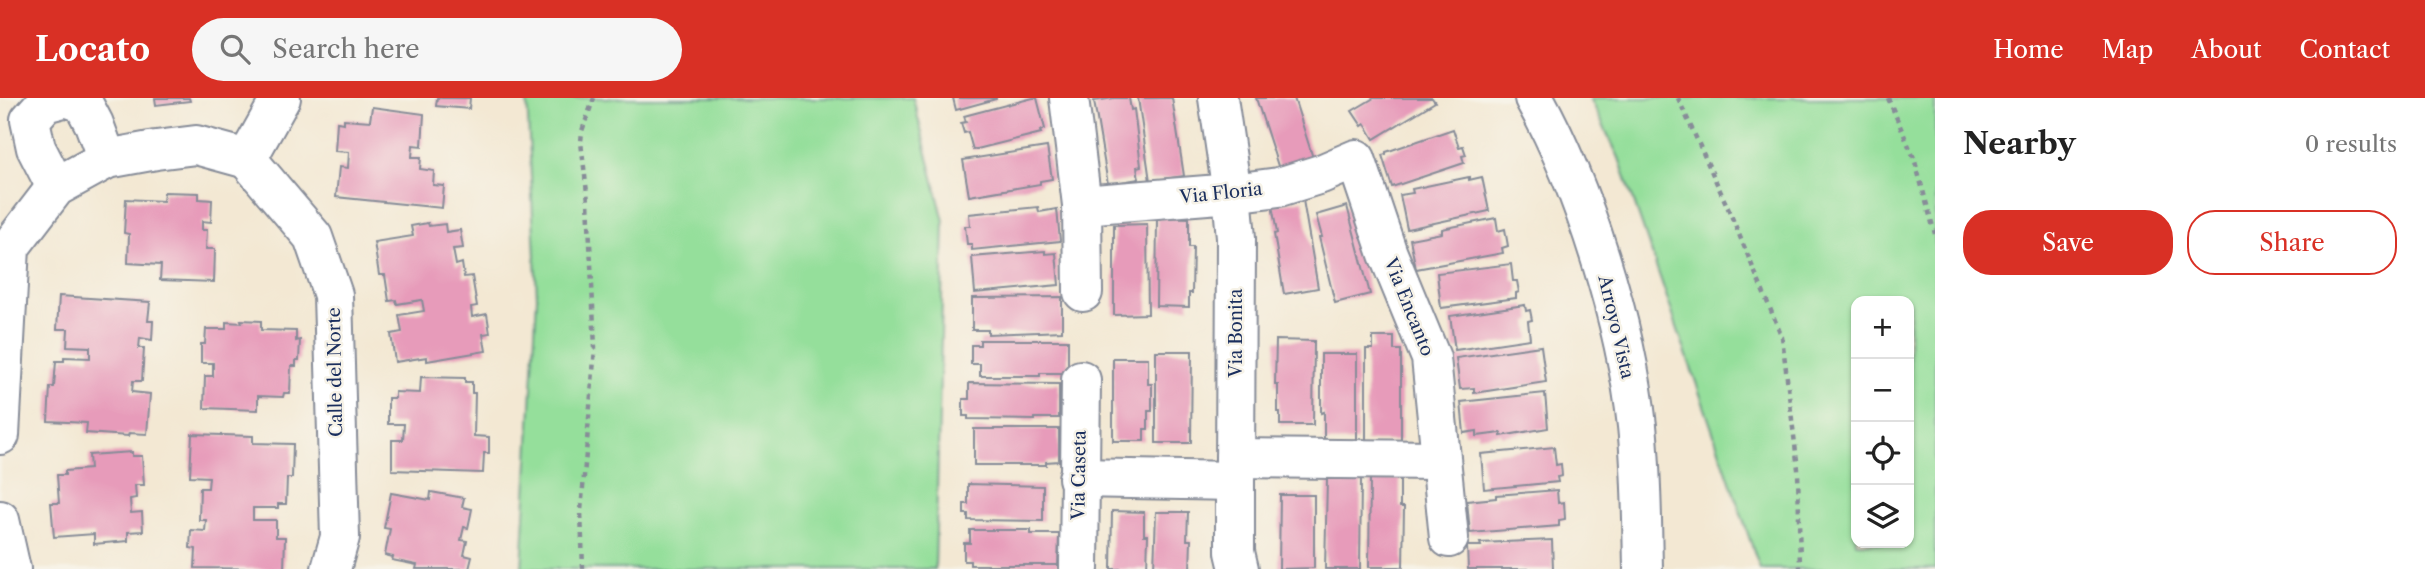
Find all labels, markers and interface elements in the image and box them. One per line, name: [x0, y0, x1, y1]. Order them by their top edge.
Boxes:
search box: [192, 18, 682, 81]
text: Locato: [35, 29, 150, 70]
icon: search: [216, 30, 254, 68]
text: Search here: [272, 33, 420, 65]
text: Home: [1993, 35, 2064, 64]
text: Map: [2102, 35, 2153, 64]
text: About: [2191, 35, 2262, 64]
text: Contact: [2300, 35, 2390, 64]
text: Nearby: [1963, 125, 2076, 162]
text: 0 results: [2305, 130, 2397, 158]
street label: Via Floria: [1178, 178, 1264, 208]
button: Save: [1963, 210, 2173, 275]
button: Share: [2187, 210, 2397, 275]
street label: Via Encanto: [1379, 254, 1439, 359]
street label: Arroyo Vista: [1593, 272, 1639, 381]
street label: Via Bonita: [1225, 288, 1247, 378]
map controls: [1851, 296, 1914, 548]
button: +: [1851, 296, 1914, 359]
street label: Calle del Norte: [323, 307, 347, 437]
button: −: [1851, 359, 1914, 422]
button: locate: [1851, 422, 1914, 485]
street label: Via Caseta: [1067, 429, 1091, 521]
button: layers: [1851, 485, 1914, 548]

